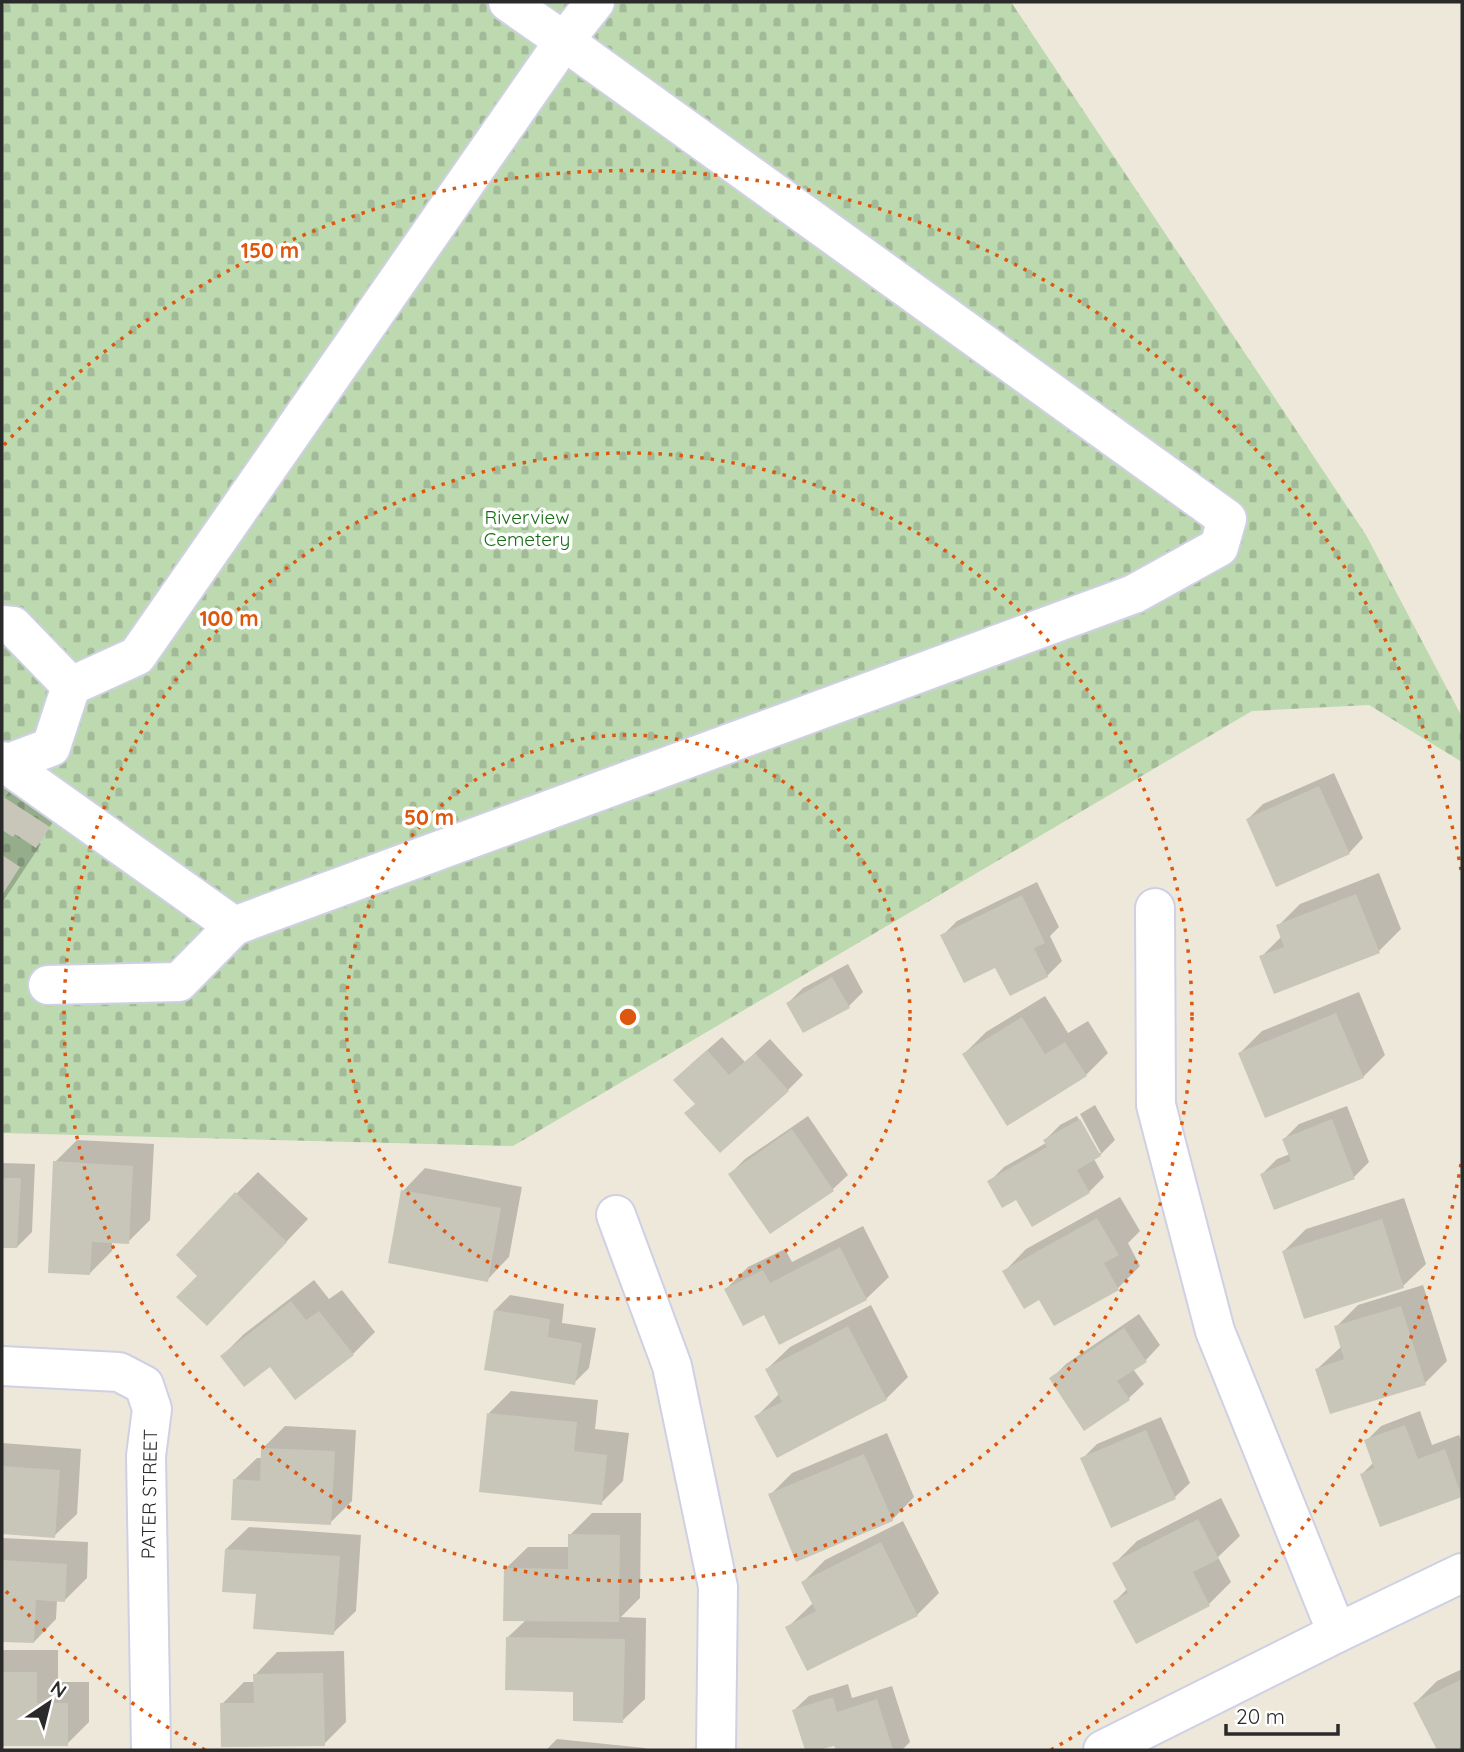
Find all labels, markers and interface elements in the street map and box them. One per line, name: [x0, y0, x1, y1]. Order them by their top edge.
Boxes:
text: 150 m: [241, 237, 299, 263]
park label: Riverview Cemetery: [484, 505, 570, 551]
text: 100 m: [199, 605, 259, 631]
text: 50 m: [404, 804, 454, 830]
centre of rings: [616, 1005, 640, 1029]
street label: PATER STREET: [136, 1429, 162, 1559]
north arrow: [14, 1668, 84, 1738]
text: N: [46, 1675, 71, 1703]
scale bar: [1226, 1692, 1338, 1736]
text: 20 m: [1236, 1703, 1285, 1729]

